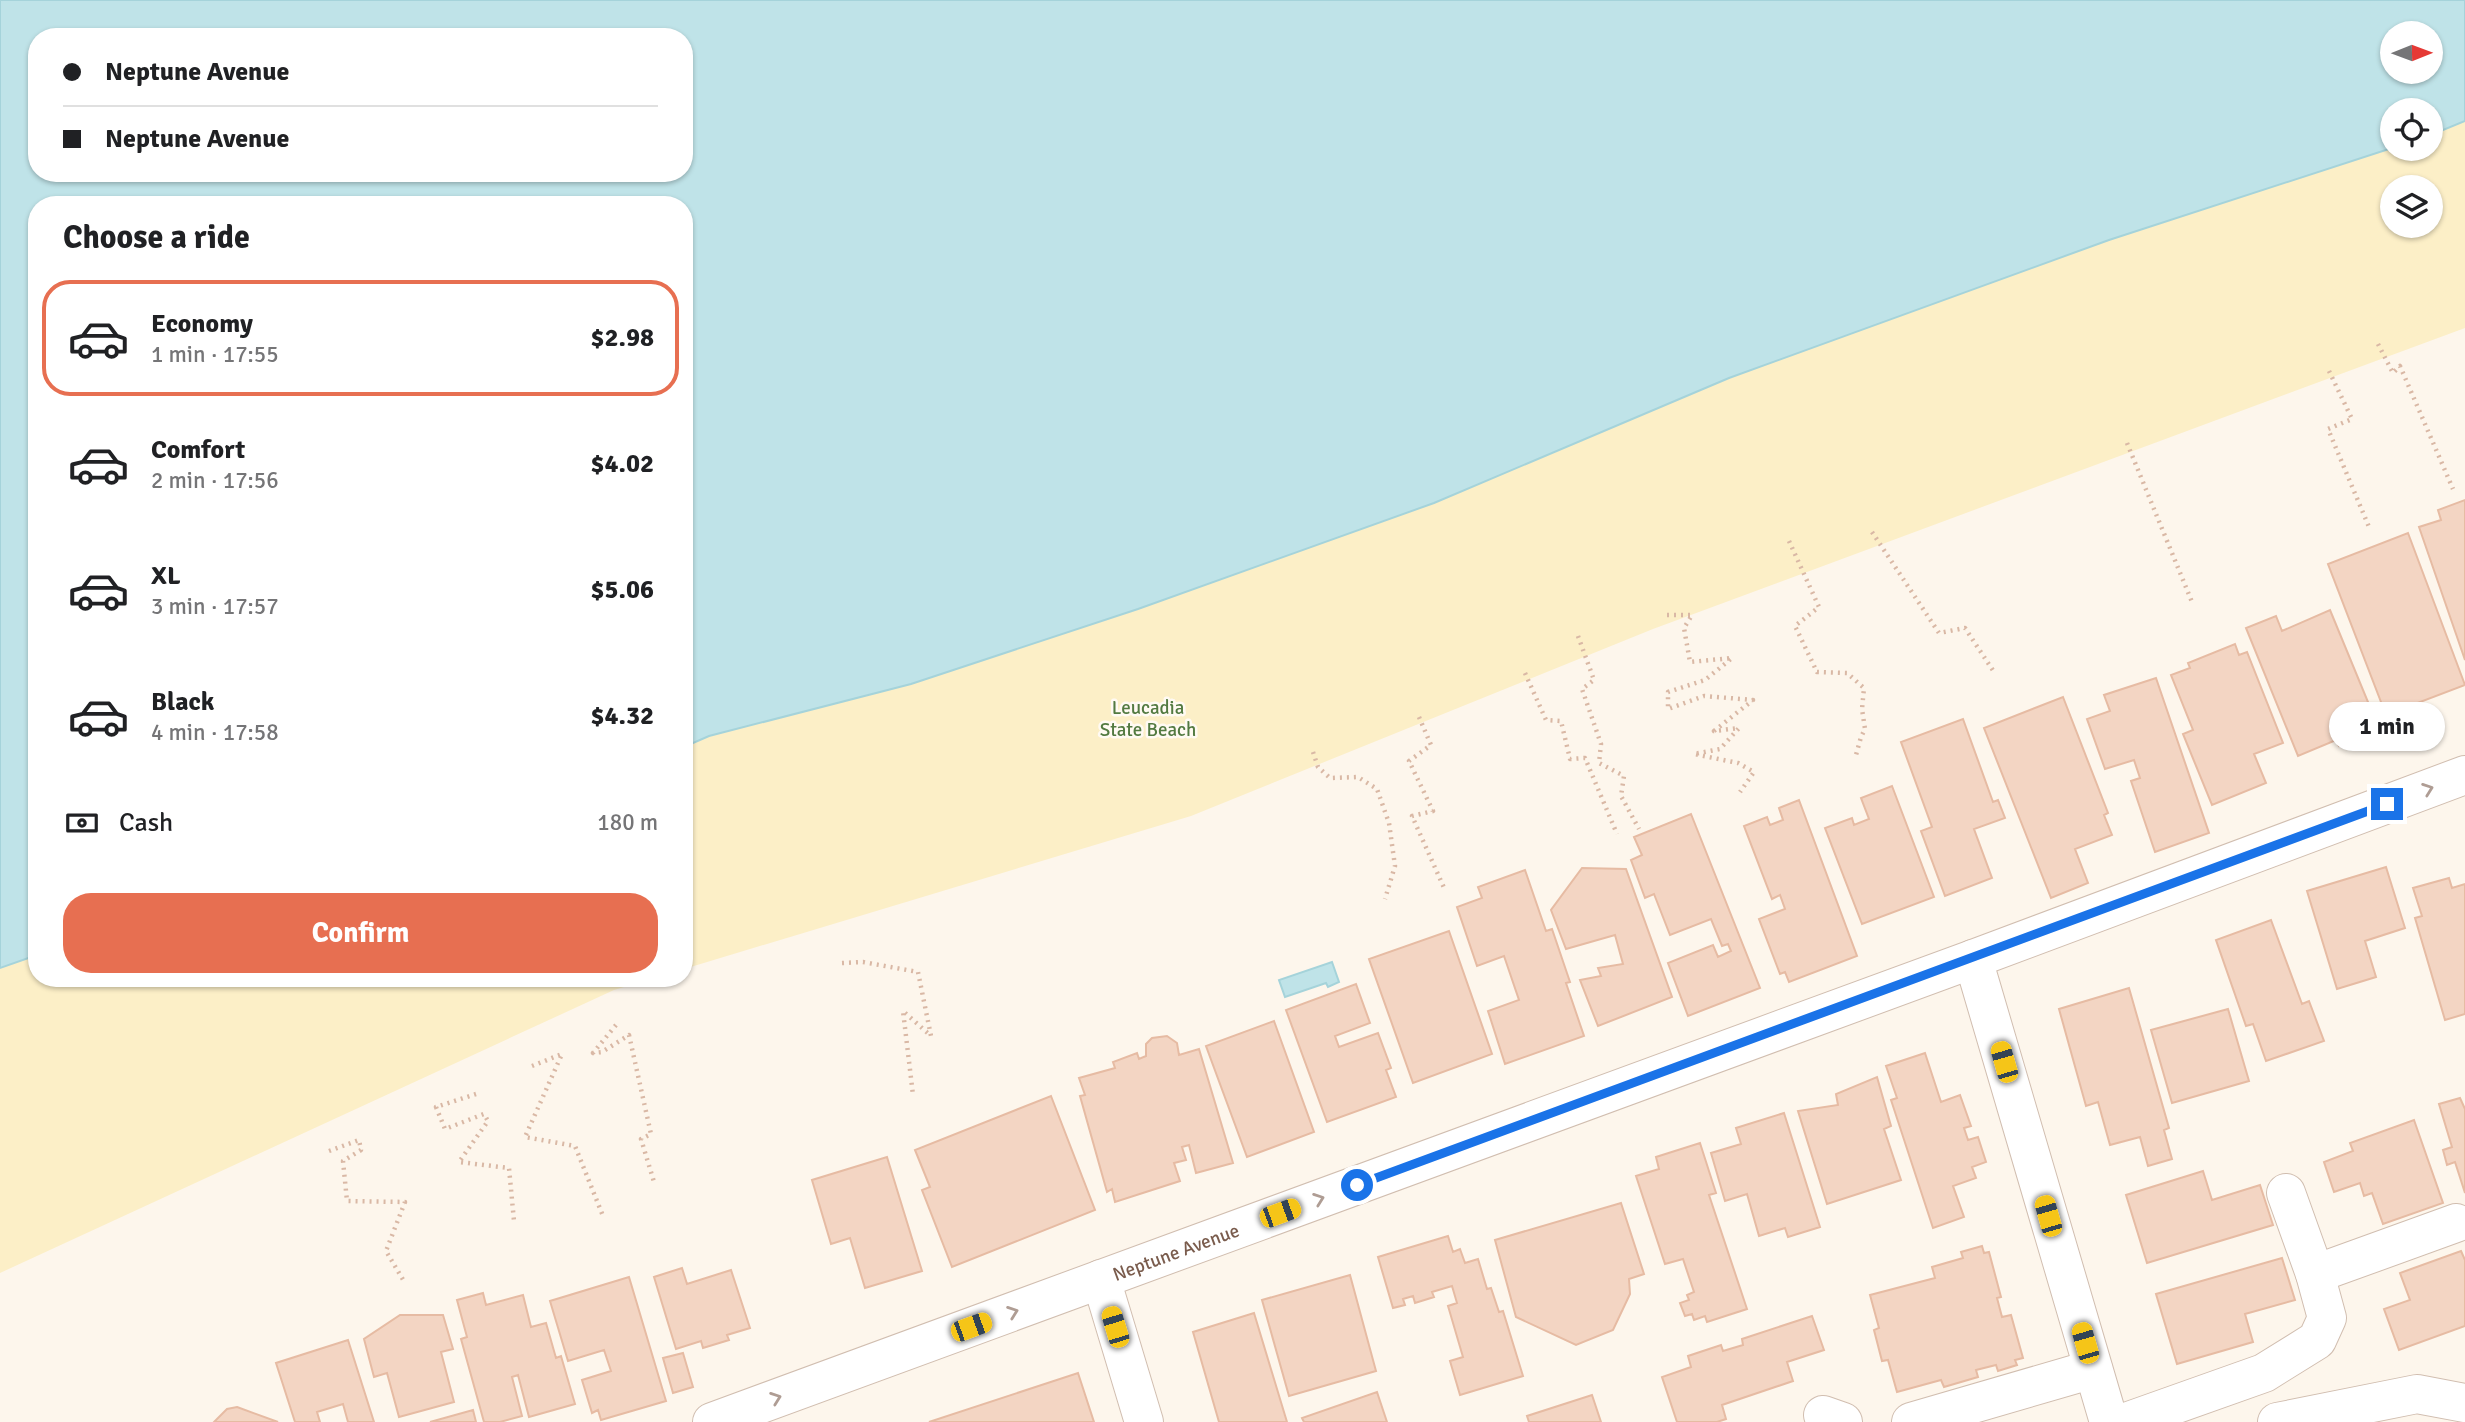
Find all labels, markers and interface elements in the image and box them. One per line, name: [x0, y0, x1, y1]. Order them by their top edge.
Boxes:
north arrow: [2380, 21, 2443, 84]
map controls: [2380, 21, 2443, 238]
text: Neptune Avenue: [105, 56, 289, 88]
button: locate: [2380, 98, 2443, 161]
text: Neptune Avenue: [105, 123, 289, 155]
button: layers: [2380, 175, 2443, 238]
text: Choose a ride: [63, 218, 250, 257]
icon: car: [67, 307, 130, 370]
text: Economy: [151, 308, 253, 340]
text: $2.98: [590, 322, 654, 354]
text: 1 min · 17:55: [151, 340, 279, 369]
icon: car: [67, 433, 130, 496]
text: Comfort: [151, 434, 245, 466]
text: $4.02: [590, 448, 654, 480]
text: 2 min · 17:56: [151, 466, 279, 495]
icon: car: [67, 559, 130, 622]
text: XL: [151, 560, 181, 592]
text: $5.06: [590, 574, 654, 606]
text: 3 min · 17:57: [151, 592, 279, 621]
icon: car: [67, 685, 130, 748]
text: Black: [151, 686, 214, 718]
park label: Leucadia State Beach: [1100, 696, 1196, 742]
text: $4.32: [590, 700, 654, 732]
callout: 1 min: [2329, 702, 2445, 752]
text: 1 min: [2359, 712, 2415, 741]
text: 4 min · 17:58: [151, 718, 279, 747]
one-way arrow: [2422, 783, 2434, 797]
route end: [2371, 788, 2403, 820]
icon: cash: [63, 804, 101, 842]
text: Cash: [119, 807, 173, 839]
text: 180 m: [597, 808, 658, 837]
button: Confirm: [63, 893, 658, 973]
car: [1989, 1039, 2020, 1085]
route start: [1341, 1169, 1373, 1201]
car: [2033, 1193, 2064, 1239]
one-way arrow: [1312, 1194, 1324, 1208]
car: [1257, 1196, 1304, 1230]
street label: Neptune Avenue: [1109, 1218, 1243, 1287]
car: [1099, 1304, 1132, 1350]
one-way arrow: [1006, 1306, 1018, 1320]
car: [948, 1310, 995, 1344]
car: [2070, 1320, 2101, 1366]
one-way arrow: [770, 1393, 782, 1407]

